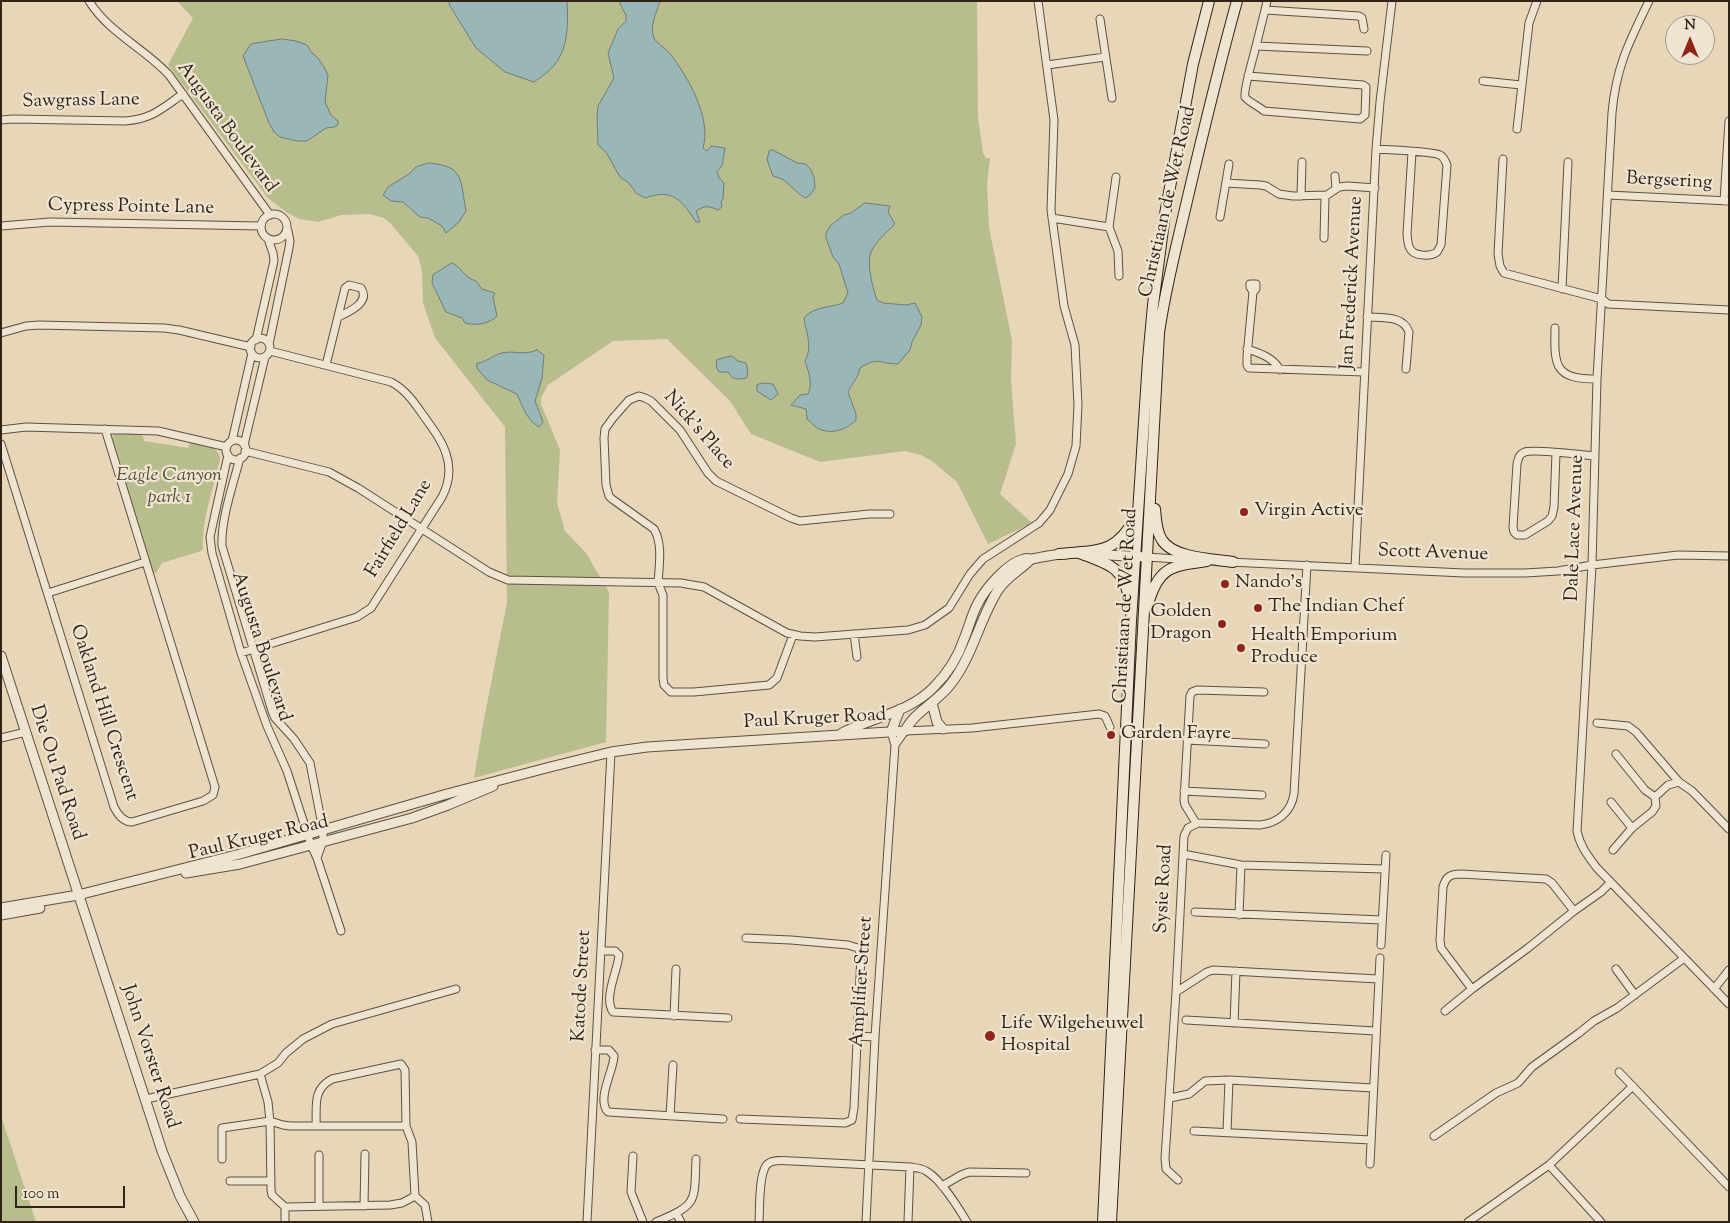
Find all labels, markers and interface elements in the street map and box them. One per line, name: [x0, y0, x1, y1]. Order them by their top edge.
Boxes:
north arrow: [1665, 15, 1715, 65]
text: N: [1684, 16, 1696, 36]
street label: Augusta Boulevard: [171, 58, 281, 198]
street label: Sawgrass Lane: [22, 90, 140, 114]
street label: Christiaan de Wet Road: [1136, 104, 1202, 300]
street label: Bergsering: [1625, 168, 1713, 196]
street label: Cypress Pointe Lane: [48, 195, 214, 221]
street label: Jan Frederick Avenue: [1337, 196, 1369, 370]
street label: Nick’s Place: [658, 387, 738, 475]
street label: Dale Lace Avenue: [1562, 454, 1590, 602]
park label: Eagle Canyon park 1: [116, 466, 222, 510]
street label: Fairfield Lane: [362, 476, 438, 582]
place label: Virgin Active: [1254, 501, 1364, 523]
marker: Virgin Active: [1238, 506, 1250, 518]
street label: Christiaan de Wet Road: [1110, 508, 1144, 704]
street label: Scott Avenue: [1377, 541, 1489, 567]
street label: Augusta Boulevard: [225, 569, 295, 725]
place label: Nando's: [1235, 573, 1302, 595]
marker: Nando's: [1219, 578, 1231, 590]
place label: The Indian Chef: [1268, 597, 1404, 619]
place label: Golden Dragon: [1150, 602, 1212, 646]
marker: The Indian Chef: [1252, 602, 1264, 614]
marker: Golden Dragon: [1216, 618, 1228, 630]
street label: Oakland Hill Crescent: [64, 622, 142, 804]
place label: Health Emporium Produce: [1251, 626, 1397, 670]
marker: Health Emporium Produce: [1235, 642, 1247, 654]
street label: Die Ou Pad Road: [23, 702, 89, 844]
street label: Paul Kruger Road: [743, 705, 887, 735]
place label: Garden Fayre: [1121, 724, 1231, 746]
marker: Garden Fayre: [1105, 729, 1117, 741]
street label: Paul Kruger Road: [187, 812, 331, 866]
street label: Sysie Road: [1151, 844, 1179, 934]
street label: Amplifier Street: [847, 916, 879, 1048]
street label: Katode Street: [569, 930, 597, 1042]
street label: John Vorster Road: [115, 982, 183, 1132]
place label: Life Wilgeheuwel Hospital: [1001, 1014, 1144, 1058]
marker: Life Wilgeheuwel Hospital: [983, 1029, 997, 1043]
scale bar: [18, 1176, 128, 1208]
text: 100 m: [23, 1184, 59, 1205]

